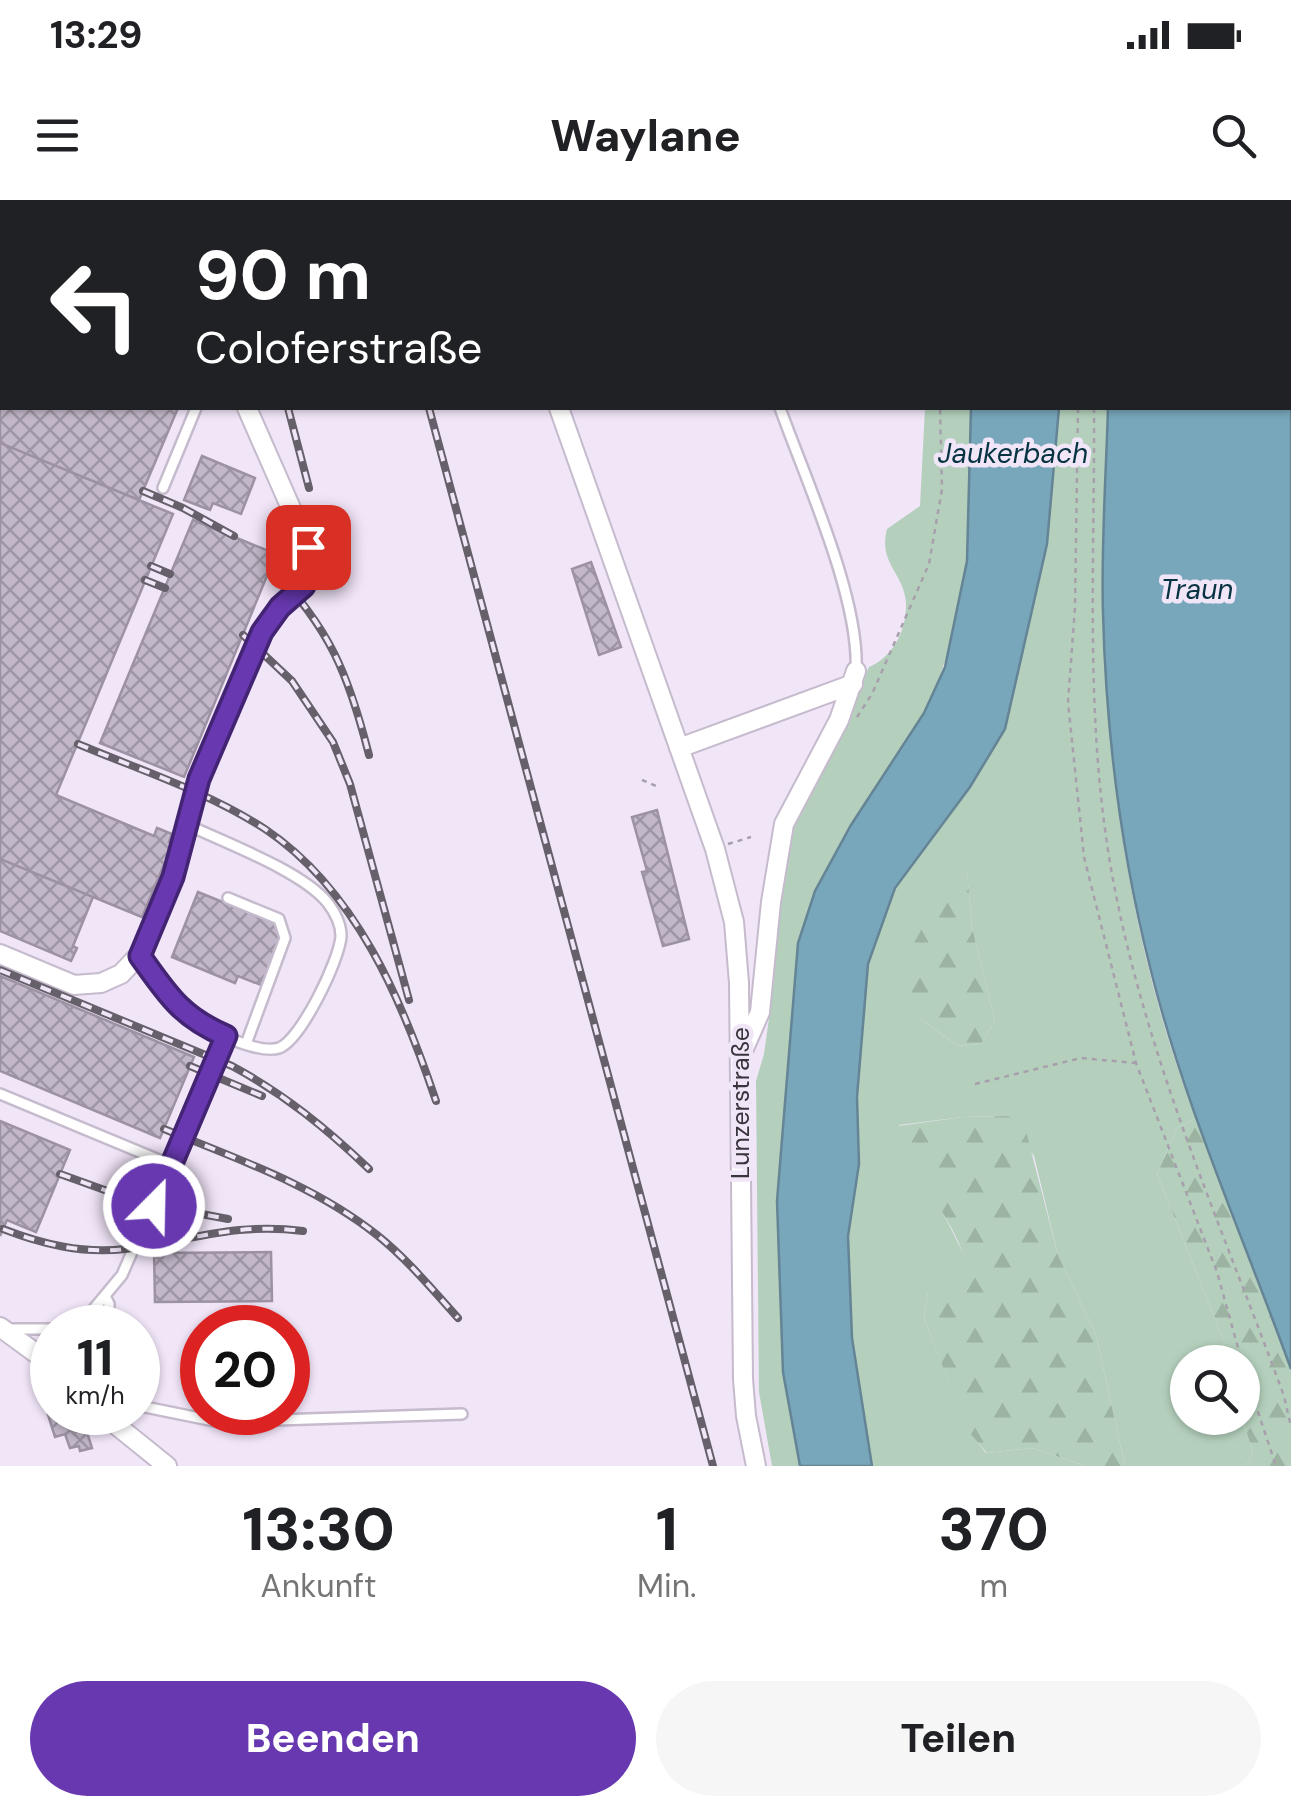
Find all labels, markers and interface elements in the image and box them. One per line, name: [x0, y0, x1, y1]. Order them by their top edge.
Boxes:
text: 13:29: [50, 10, 142, 60]
text: Waylane: [550, 106, 741, 165]
icon: menu: [30, 108, 85, 163]
icon: search: [1206, 108, 1261, 163]
text: 90 m: [195, 230, 371, 321]
icon: left: [30, 240, 160, 370]
text: Coloferstraße: [195, 318, 482, 377]
water label: Jaukerbach: [938, 435, 1088, 472]
pin: [266, 505, 351, 590]
icon: arrive: [281, 520, 336, 575]
water label: Traun: [1161, 571, 1233, 608]
street label: Lunzerstraße: [724, 1027, 757, 1179]
position arrow: [102, 1154, 206, 1258]
speed limit sign: 20: [180, 1305, 310, 1435]
text: 11: [77, 1325, 113, 1391]
map controls: [1170, 1345, 1260, 1435]
button: search: [1170, 1345, 1260, 1435]
text: km/h: [65, 1379, 125, 1412]
text: 13:30: [242, 1490, 395, 1569]
text: 1: [656, 1490, 678, 1569]
text: 370: [939, 1490, 1049, 1569]
text: Ankunft: [261, 1565, 376, 1607]
text: Min.: [637, 1565, 696, 1607]
text: m: [979, 1565, 1008, 1607]
button: Beenden: [30, 1681, 636, 1796]
button: Teilen: [656, 1681, 1261, 1796]

